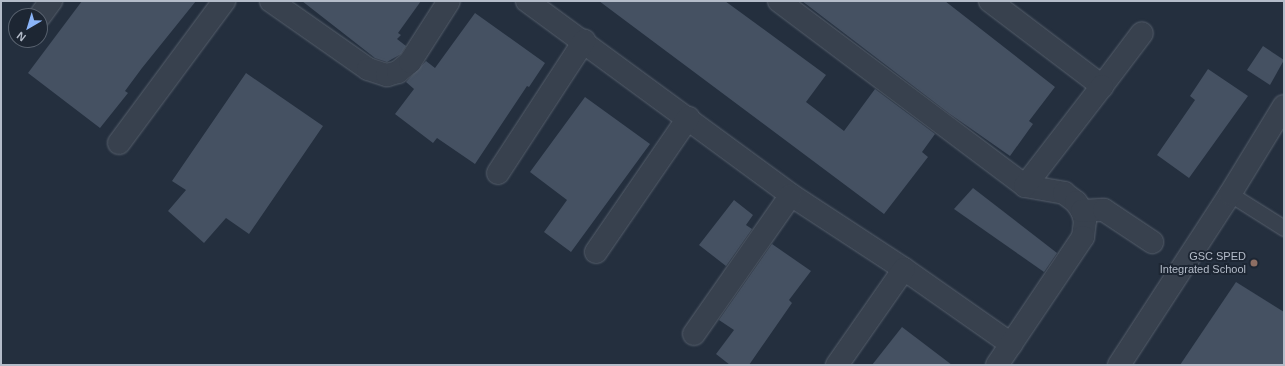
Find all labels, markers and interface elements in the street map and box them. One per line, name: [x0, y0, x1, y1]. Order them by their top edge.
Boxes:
north arrow: [8, 8, 48, 48]
text: N: [14, 29, 28, 44]
place label: GSC SPED Integrated School: [1160, 250, 1246, 276]
marker: GSC SPED Integrated School: [1249, 258, 1259, 268]

